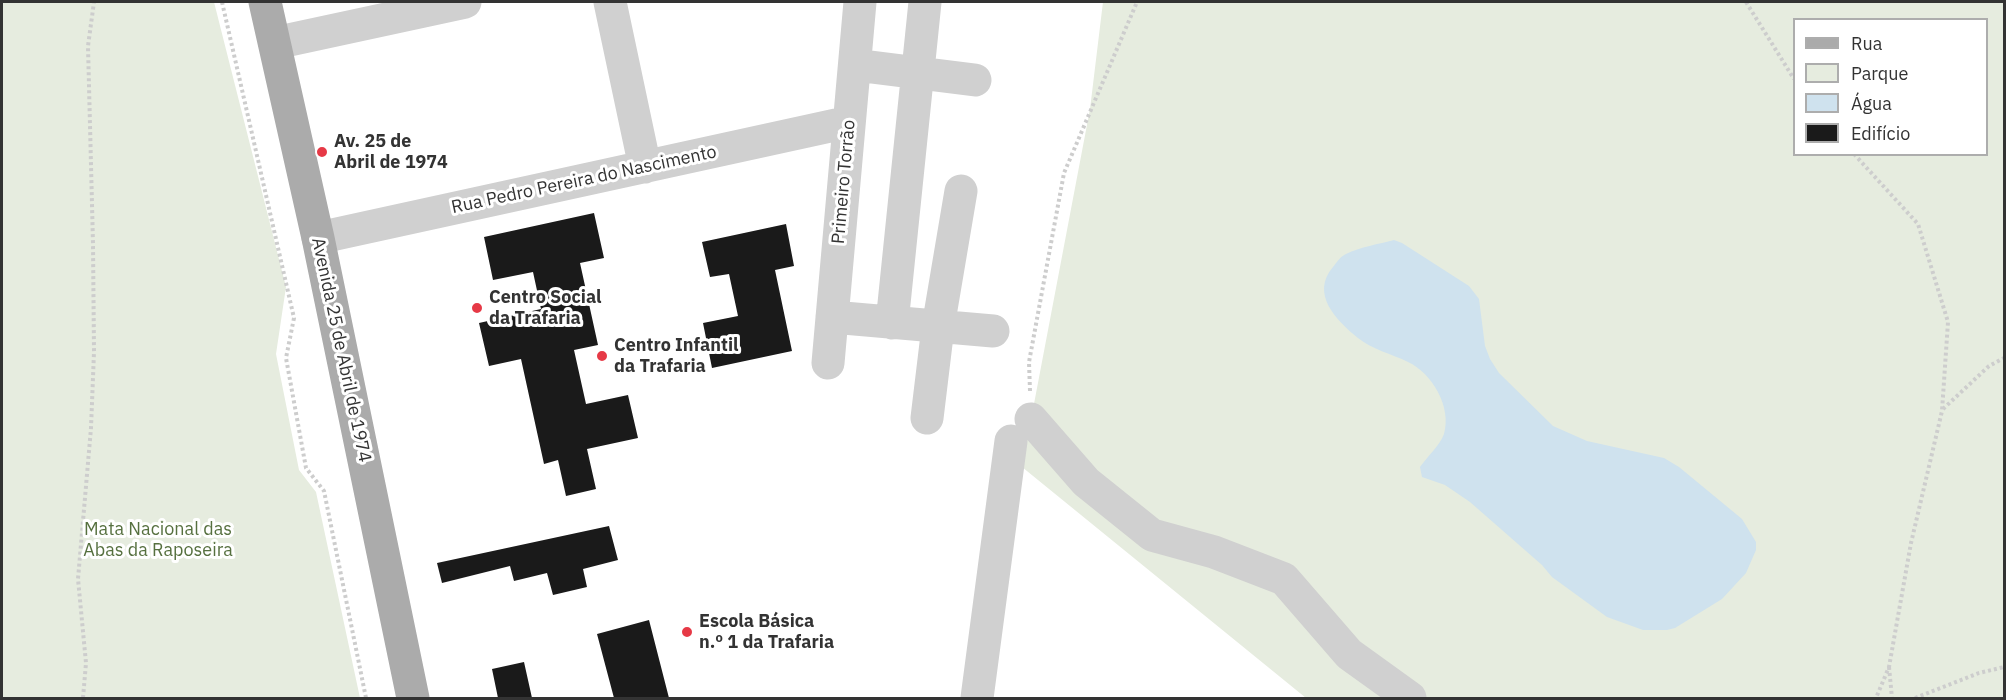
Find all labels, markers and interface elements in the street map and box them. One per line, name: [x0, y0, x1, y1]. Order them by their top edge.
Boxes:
legend: [1793, 18, 1988, 156]
text: Rua: [1851, 32, 1882, 55]
text: Parque: [1851, 62, 1908, 85]
text: Água: [1851, 92, 1892, 115]
street label: Primeiro Torrão: [828, 119, 860, 245]
text: Edifício: [1851, 122, 1910, 145]
place label: Av. 25 de Abril de 1974: [334, 131, 448, 174]
street label: Rua Pedro Pereira do Nascimento: [449, 141, 719, 219]
marker: Av. 25 de Abril de 1974: [315, 145, 329, 159]
street label: Avenida 25 de Abril de 1974: [307, 236, 375, 464]
place label: Centro Social da Trafaria: [489, 287, 602, 330]
marker: Centro Social da Trafaria: [470, 301, 484, 315]
place label: Centro Infantil da Trafaria: [614, 335, 739, 378]
marker: Centro Infantil da Trafaria: [595, 349, 609, 363]
park label: Mata Nacional das Abas da Raposeira: [83, 519, 233, 562]
place label: Escola Básica n.º 1 da Trafaria: [699, 611, 834, 654]
marker: Escola Básica n.º 1 da Trafaria: [680, 625, 694, 639]

